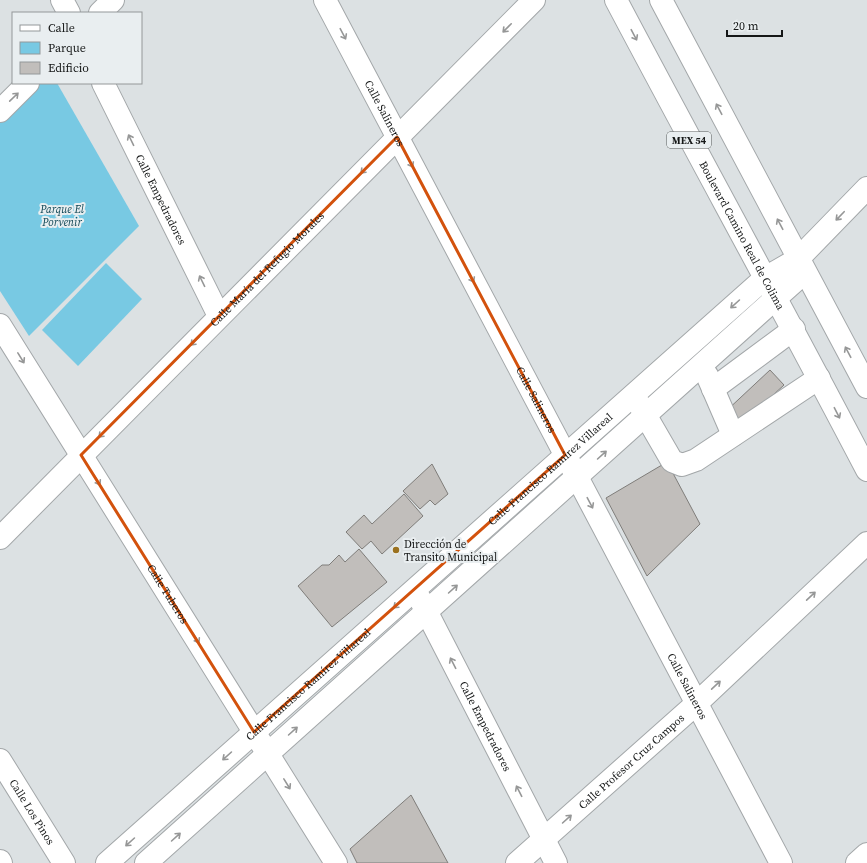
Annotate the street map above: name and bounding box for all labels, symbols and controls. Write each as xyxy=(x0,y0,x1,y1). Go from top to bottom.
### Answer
legend xyxy=(12,12,142,84)
scale bar xyxy=(727,12,782,38)
text: 20 m xyxy=(733,18,759,34)
text: Calle xyxy=(48,20,75,36)
one-way arrow xyxy=(502,23,511,33)
one-way arrow xyxy=(340,28,347,40)
one-way arrow xyxy=(631,28,639,40)
text: Parque xyxy=(48,40,86,56)
text: Edificio xyxy=(48,60,89,76)
street label: Calle Salineros xyxy=(361,77,409,149)
one-way arrow xyxy=(9,92,19,102)
one-way arrow xyxy=(715,103,723,115)
road number: MEX 54 xyxy=(667,132,711,148)
one-way arrow xyxy=(127,134,135,146)
street label: Calle Empedradores xyxy=(132,152,190,247)
one-way arrow xyxy=(407,156,414,168)
street label: Boulevard Camino Real de Colima xyxy=(696,158,788,313)
one-way arrow xyxy=(360,164,370,174)
park label: Parque El Porvenir xyxy=(39,202,85,230)
street label: Calle María del Refugio Morales xyxy=(207,208,327,330)
one-way arrow xyxy=(835,211,845,221)
one-way arrow xyxy=(775,219,783,231)
one-way arrow xyxy=(468,271,475,283)
one-way arrow xyxy=(198,276,205,288)
one-way arrow xyxy=(731,299,741,308)
one-way arrow xyxy=(190,336,200,346)
one-way arrow xyxy=(844,346,852,358)
one-way arrow xyxy=(17,352,25,364)
street label: Calle Salineros xyxy=(513,364,560,436)
one-way arrow xyxy=(834,406,841,418)
street label: Calle Francisco Ramírez Villareal xyxy=(485,409,616,529)
one-way arrow xyxy=(98,428,108,438)
one-way arrow xyxy=(596,451,607,460)
one-way arrow xyxy=(93,474,101,485)
one-way arrow xyxy=(587,497,595,509)
place label: Dirección de Transito Municipal xyxy=(404,537,497,565)
marker: Dirección de Transito Municipal xyxy=(391,545,401,555)
street label: Calle Tuberos xyxy=(144,561,192,627)
one-way arrow xyxy=(447,584,458,593)
one-way arrow xyxy=(806,591,816,601)
one-way arrow xyxy=(393,600,403,609)
street label: Calle Francisco Ramírez Villareal xyxy=(242,625,374,744)
one-way arrow xyxy=(192,632,200,644)
street label: Calle Salineros xyxy=(664,650,711,722)
one-way arrow xyxy=(449,657,457,669)
street label: Calle Empedradores xyxy=(456,678,515,774)
one-way arrow xyxy=(711,680,721,690)
street label: Calle Profesor Cruz Campos xyxy=(575,710,688,812)
one-way arrow xyxy=(288,727,298,736)
one-way arrow xyxy=(223,751,233,760)
street label: Calle Los Pinos xyxy=(6,776,58,848)
one-way arrow xyxy=(282,778,291,789)
one-way arrow xyxy=(515,785,522,797)
one-way arrow xyxy=(562,814,572,823)
one-way arrow xyxy=(170,833,180,842)
one-way arrow xyxy=(125,838,135,847)

